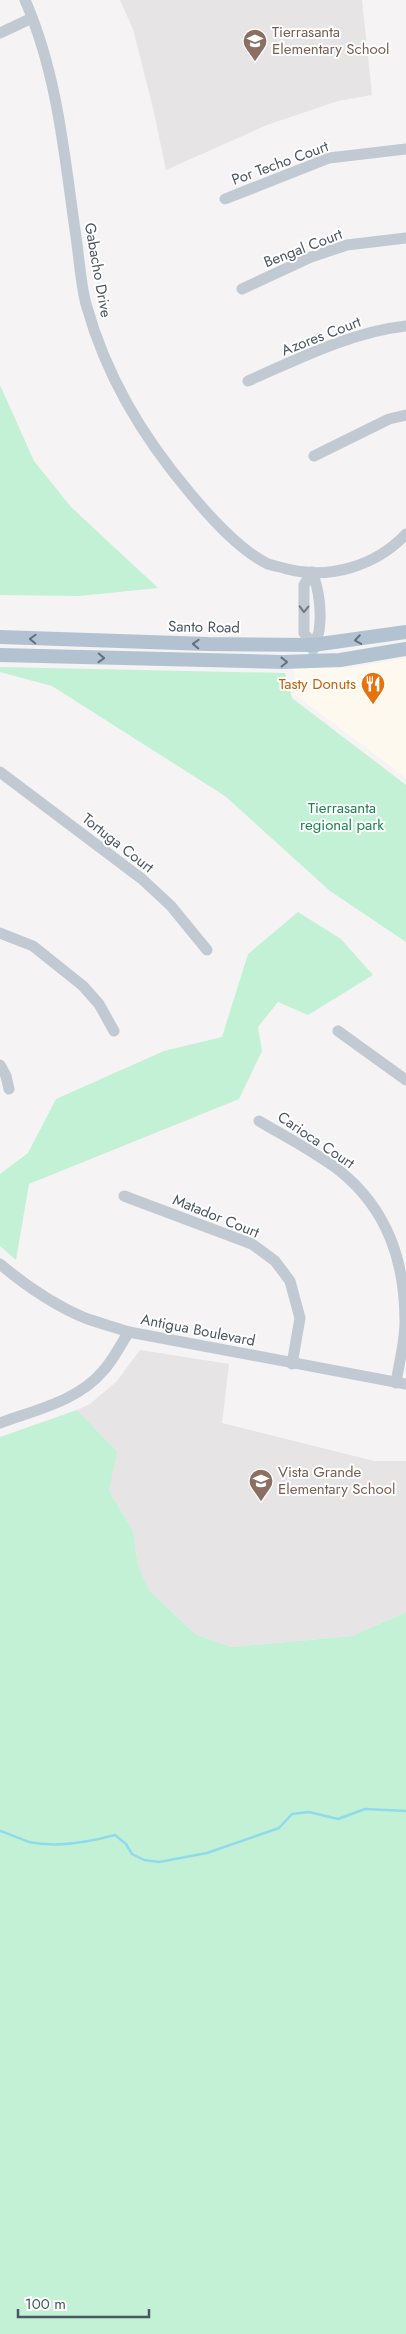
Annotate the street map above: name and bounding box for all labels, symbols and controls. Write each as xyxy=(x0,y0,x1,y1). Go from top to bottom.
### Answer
place label: Tierrasanta Elementary School xyxy=(272,21,389,60)
school or university icon: Tierrasanta Elementary School xyxy=(242,28,268,62)
street label: Por Techo Court xyxy=(228,135,332,191)
street label: Gabacho Drive xyxy=(79,221,117,319)
street label: Bengal Court xyxy=(260,223,346,273)
street label: Azores Court xyxy=(278,311,364,361)
one-way arrow xyxy=(299,606,309,613)
street label: Santo Road xyxy=(168,615,240,639)
one-way arrow xyxy=(29,633,37,644)
one-way arrow xyxy=(354,634,362,645)
one-way arrow xyxy=(192,639,200,649)
one-way arrow xyxy=(98,653,105,663)
one-way arrow xyxy=(280,657,288,667)
restaurant icon: Tasty Donuts xyxy=(360,671,386,705)
place label: Tasty Donuts xyxy=(279,673,356,695)
park label: Tierrasanta regional park xyxy=(300,797,384,836)
street label: Tortuga Court xyxy=(77,808,159,878)
street label: Carioca Court xyxy=(273,1106,359,1174)
street label: Matador Court xyxy=(169,1189,263,1244)
street label: Antigua Boulevard xyxy=(139,1308,257,1352)
place label: Vista Grande Elementary School xyxy=(278,1461,395,1500)
school or university icon: Vista Grande Elementary School xyxy=(248,1468,274,1502)
scale bar xyxy=(18,2286,149,2318)
text: 100 m xyxy=(25,2293,66,2315)

